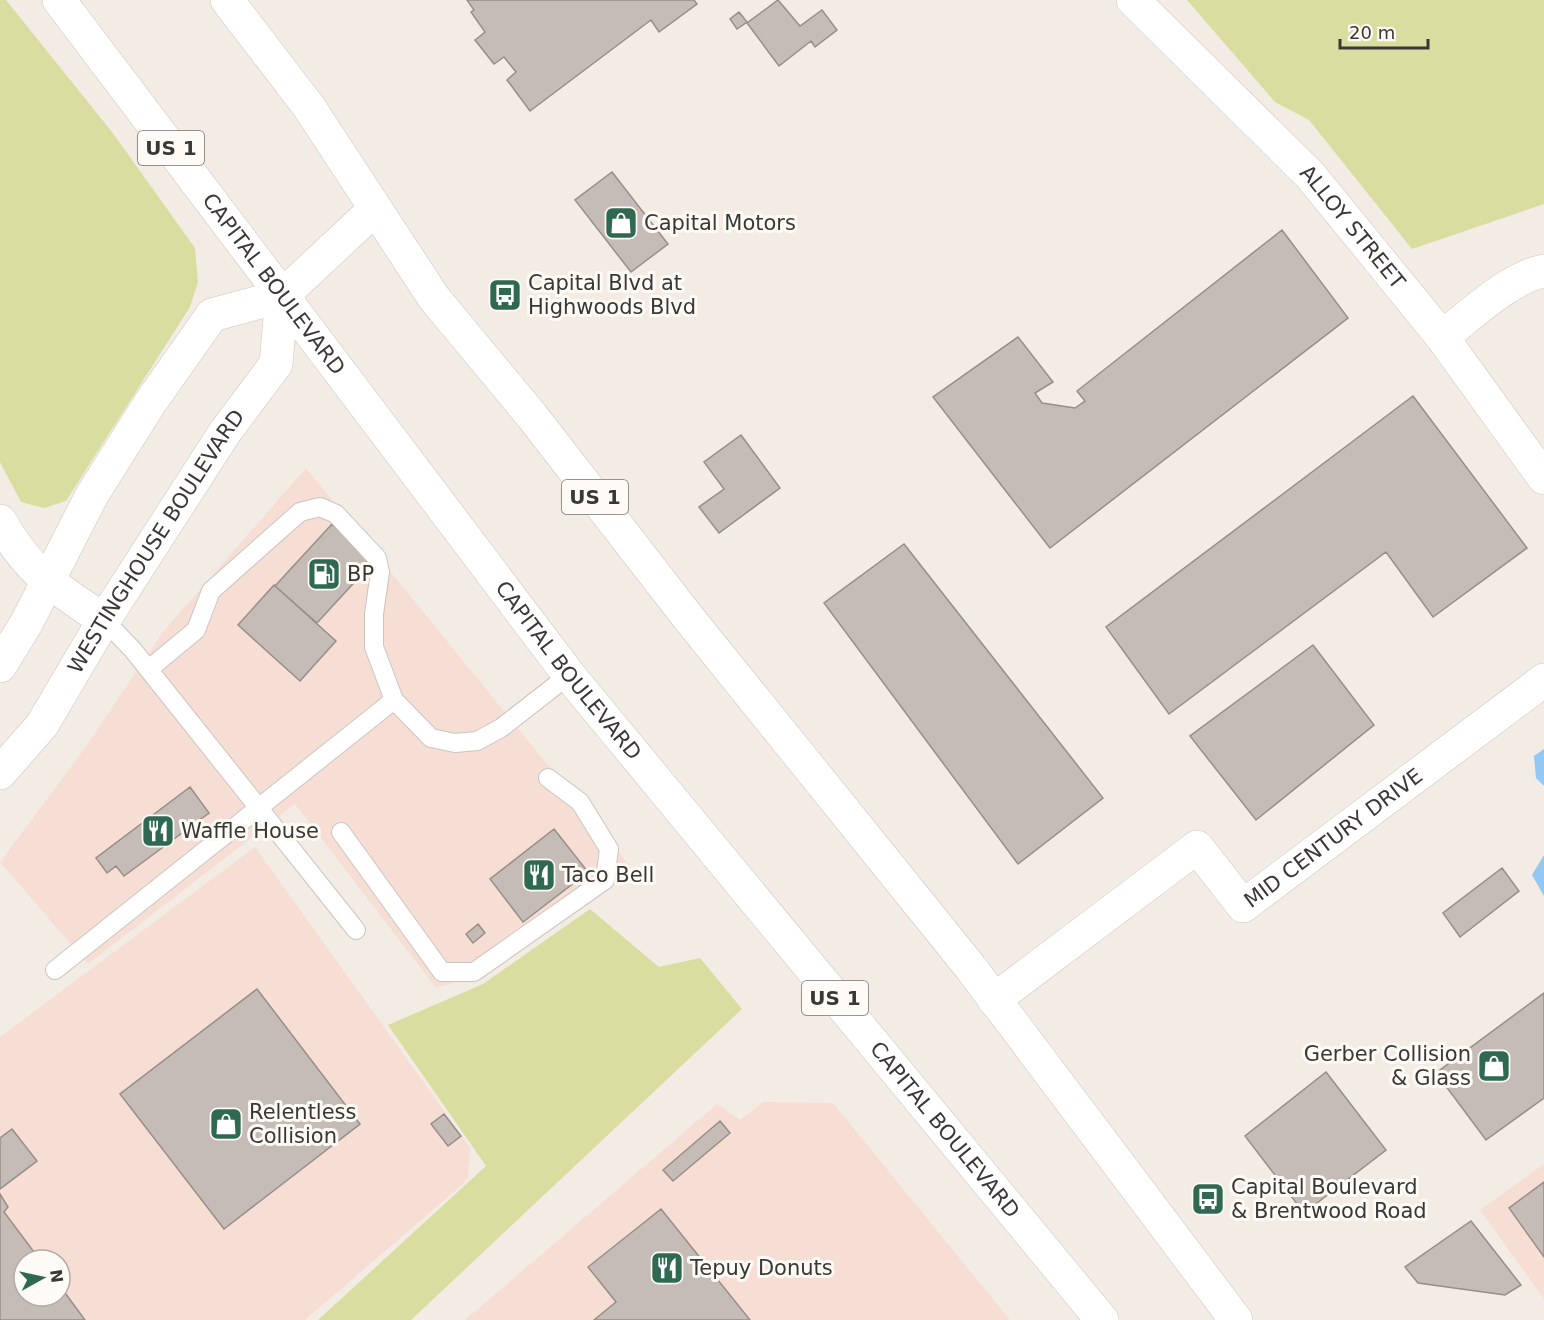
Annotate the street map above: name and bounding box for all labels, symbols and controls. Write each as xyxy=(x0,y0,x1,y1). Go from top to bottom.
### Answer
scale bar xyxy=(1340,12,1428,50)
text: 20 m xyxy=(1349,22,1395,43)
road number: US 1 xyxy=(138,131,204,165)
street label: ALLOY STREET xyxy=(1295,160,1410,294)
street label: CAPITAL BOULEVARD xyxy=(197,189,350,379)
shop icon: Capital Motors xyxy=(603,205,639,241)
place label: Capital Motors xyxy=(644,211,796,235)
place label: Capital Blvd at Highwoods Blvd xyxy=(528,271,696,319)
bus stop icon: Capital Blvd at Highwoods Blvd xyxy=(487,277,523,313)
street label: WESTINGHOUSE BOULEVARD xyxy=(63,405,250,678)
road number: US 1 xyxy=(562,480,628,514)
fuel station icon: BP xyxy=(306,556,342,592)
place label: BP xyxy=(347,562,374,586)
street label: CAPITAL BOULEVARD xyxy=(490,576,646,765)
street label: MID CENTURY DRIVE xyxy=(1240,764,1427,913)
restaurant icon: Waffle House xyxy=(140,813,176,849)
place label: Waffle House xyxy=(181,819,319,843)
restaurant icon: Taco Bell xyxy=(521,857,557,893)
place label: Taco Bell xyxy=(561,863,654,887)
road number: US 1 xyxy=(802,981,868,1015)
street label: CAPITAL BOULEVARD xyxy=(865,1037,1024,1223)
place label: Gerber Collision & Glass xyxy=(1304,1042,1471,1090)
shop icon: Gerber Collision & Glass xyxy=(1476,1048,1512,1084)
place label: Relentless Collision xyxy=(249,1100,357,1148)
shop icon: Relentless Collision xyxy=(208,1106,244,1142)
place label: Capital Boulevard & Brentwood Road xyxy=(1231,1175,1427,1223)
bus stop icon: Capital Boulevard & Brentwood Road xyxy=(1190,1181,1226,1217)
north arrow xyxy=(12,1248,72,1308)
restaurant icon: Tepuy Donuts xyxy=(649,1250,685,1286)
place label: Tepuy Donuts xyxy=(689,1256,833,1280)
text: N xyxy=(46,1268,67,1284)

